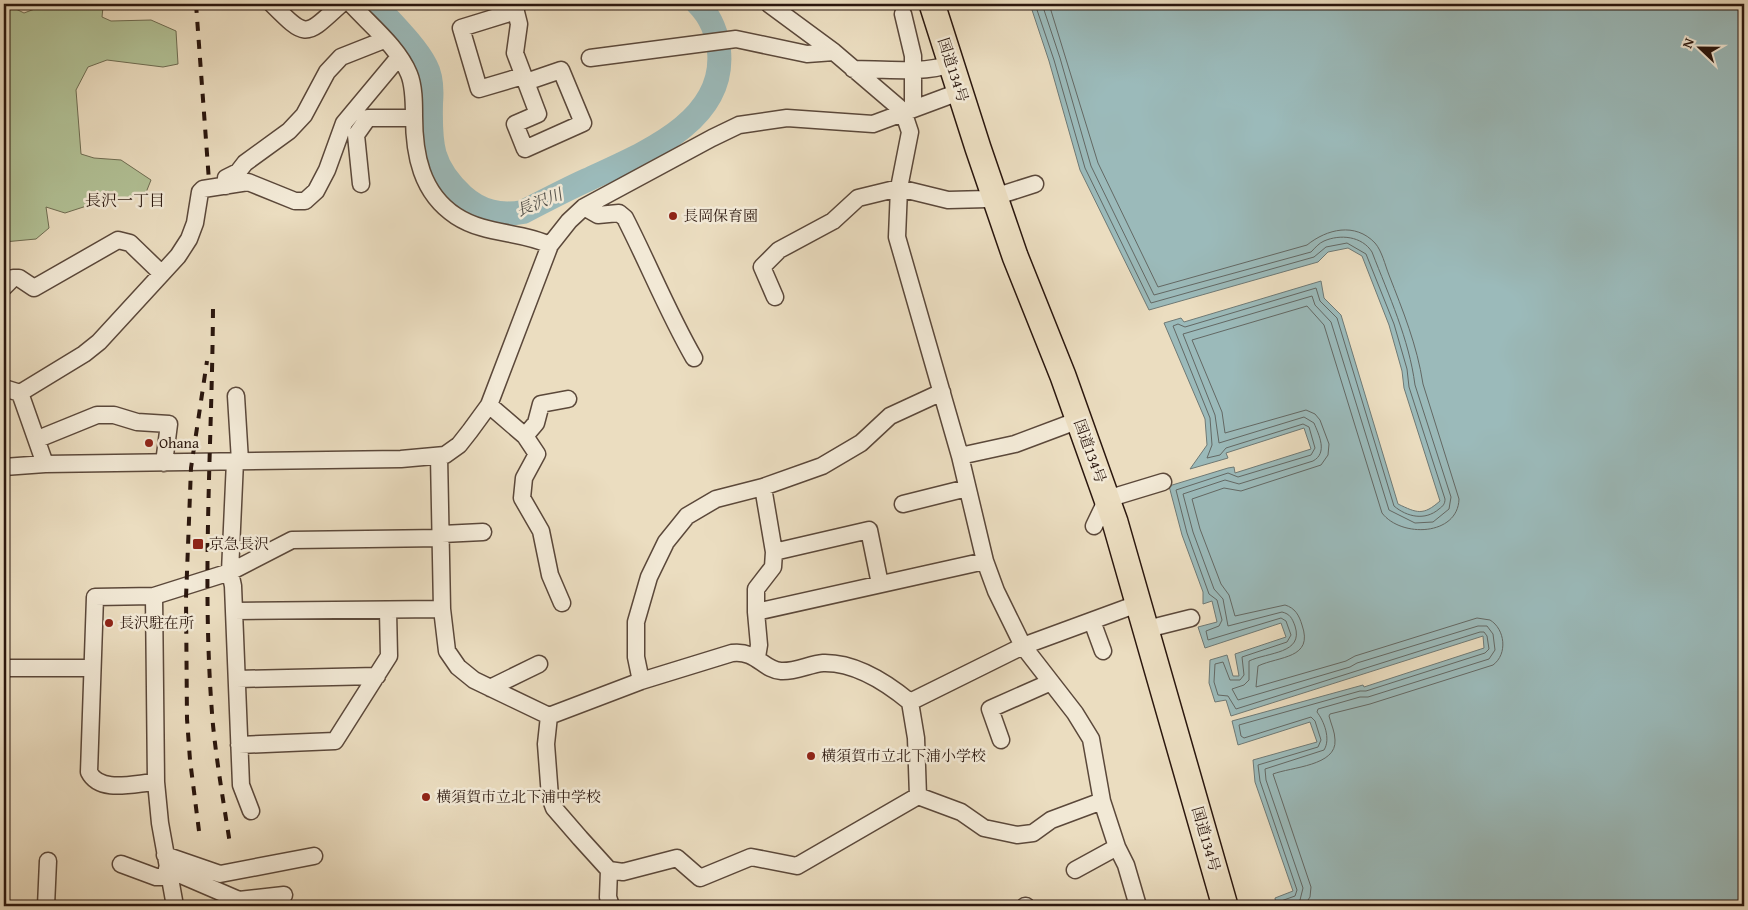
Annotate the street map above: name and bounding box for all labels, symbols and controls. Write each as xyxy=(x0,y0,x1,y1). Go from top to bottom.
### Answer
north arrow xyxy=(1676,22,1726,72)
text: N xyxy=(1677,34,1699,51)
street label: 国道134号 xyxy=(933,35,974,105)
water label: 長沢川 xyxy=(512,181,568,222)
district label: 長沢一丁目 xyxy=(85,188,165,212)
place label: 長岡保育園 xyxy=(683,205,758,226)
marker: 長岡保育園 xyxy=(667,210,679,222)
street label: 国道134号 xyxy=(1069,416,1112,486)
place label: Ohana xyxy=(159,432,199,453)
marker: Ohana xyxy=(143,437,155,449)
place label: 京急長沢 xyxy=(209,533,269,554)
marker: 京急長沢 xyxy=(191,537,205,551)
place label: 長沢駐在所 xyxy=(119,612,194,633)
marker: 長沢駐在所 xyxy=(103,617,115,629)
place label: 横須賀市立北下浦小学校 xyxy=(821,745,986,766)
marker: 横須賀市立北下浦小学校 xyxy=(805,750,817,762)
place label: 横須賀市立北下浦中学校 xyxy=(436,786,601,807)
marker: 横須賀市立北下浦中学校 xyxy=(420,791,432,803)
street label: 国道134号 xyxy=(1187,804,1226,874)

